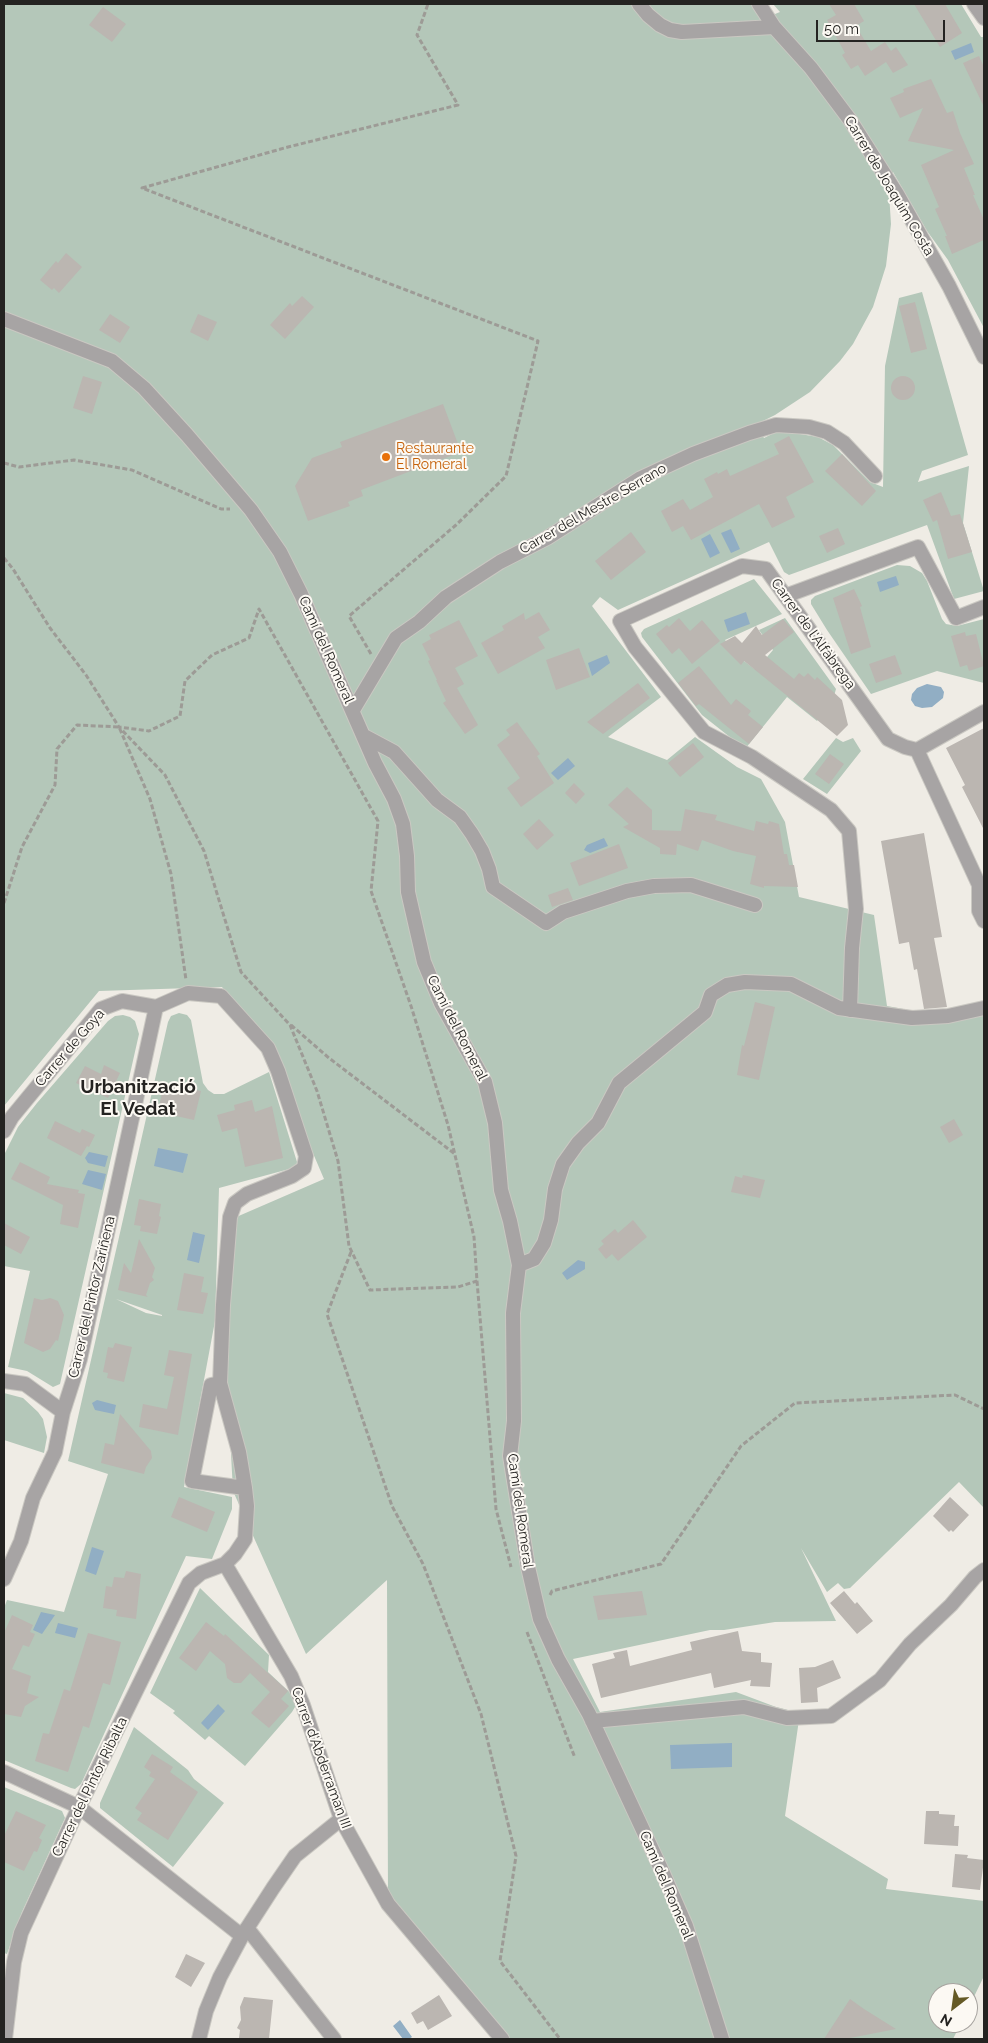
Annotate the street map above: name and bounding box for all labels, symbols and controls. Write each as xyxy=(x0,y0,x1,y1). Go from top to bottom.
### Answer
scale bar xyxy=(818,10,947,42)
text: 50 m xyxy=(824,20,859,38)
street label: Carrer de Joaquim Costa xyxy=(841,113,937,259)
place label: Restaurante El Romeral xyxy=(396,441,474,474)
marker: Restaurante El Romeral xyxy=(380,451,392,463)
street label: Carrer del Mestre Serrano xyxy=(517,460,669,558)
street label: Carrer de l'Alfàbrega xyxy=(767,575,859,693)
street label: Camí del Romeral xyxy=(295,594,357,706)
street label: Camí del Romeral xyxy=(423,973,491,1083)
street label: Carrer de Goya xyxy=(32,1006,108,1090)
district label: Urbanització El Vedat xyxy=(80,1076,196,1120)
street label: Carrer del Pintor Zariñena xyxy=(65,1214,119,1380)
street label: Camí del Romeral xyxy=(504,1453,536,1569)
street label: Carrer d'Abderraman III xyxy=(288,1685,354,1831)
street label: Carrer del Pintor Ribalta xyxy=(49,1714,131,1860)
street label: Camí del Romeral xyxy=(636,1828,696,1942)
north arrow xyxy=(928,1983,978,2033)
text: N xyxy=(937,2011,955,2030)

